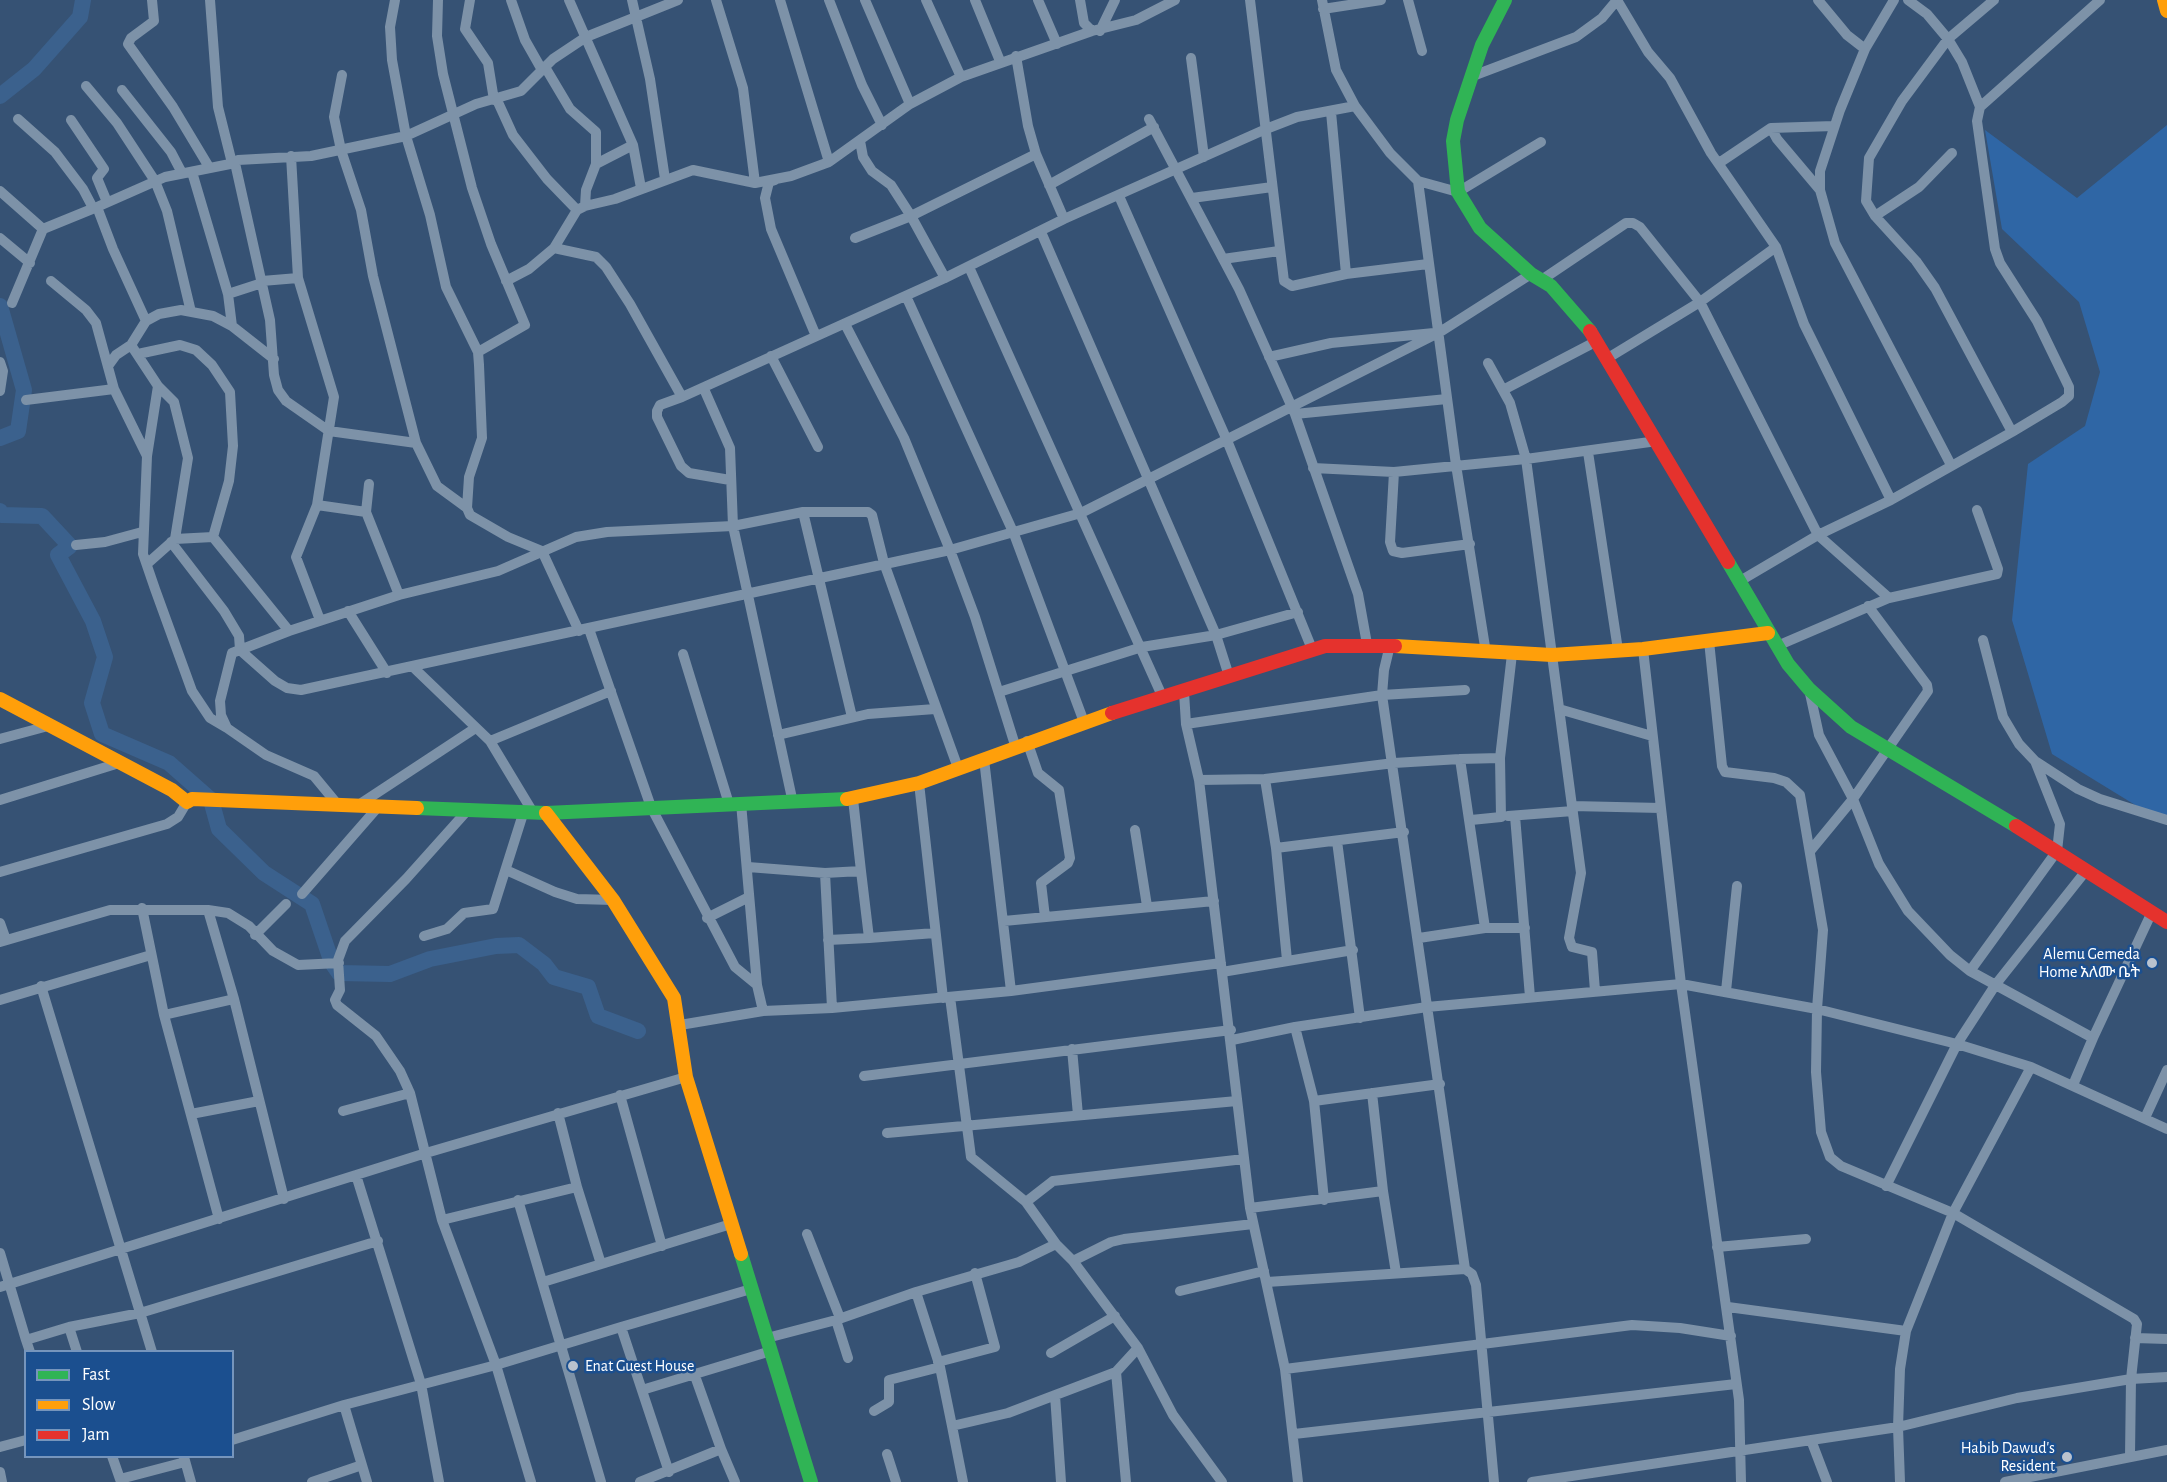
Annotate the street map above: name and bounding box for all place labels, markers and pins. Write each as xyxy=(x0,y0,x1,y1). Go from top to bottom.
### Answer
place label: Alemu Gemeda Home አለሙ ቤት xyxy=(2039,944,2140,982)
marker: Alemu Gemeda Home አለሙ ቤት xyxy=(2145,956,2159,970)
place label: Enat Guest House xyxy=(585,1356,694,1376)
marker: Enat Guest House xyxy=(566,1359,580,1373)
place label: Habib Dawud's Resident xyxy=(1961,1438,2055,1476)
marker: Habib Dawud's Resident xyxy=(2060,1450,2074,1464)

